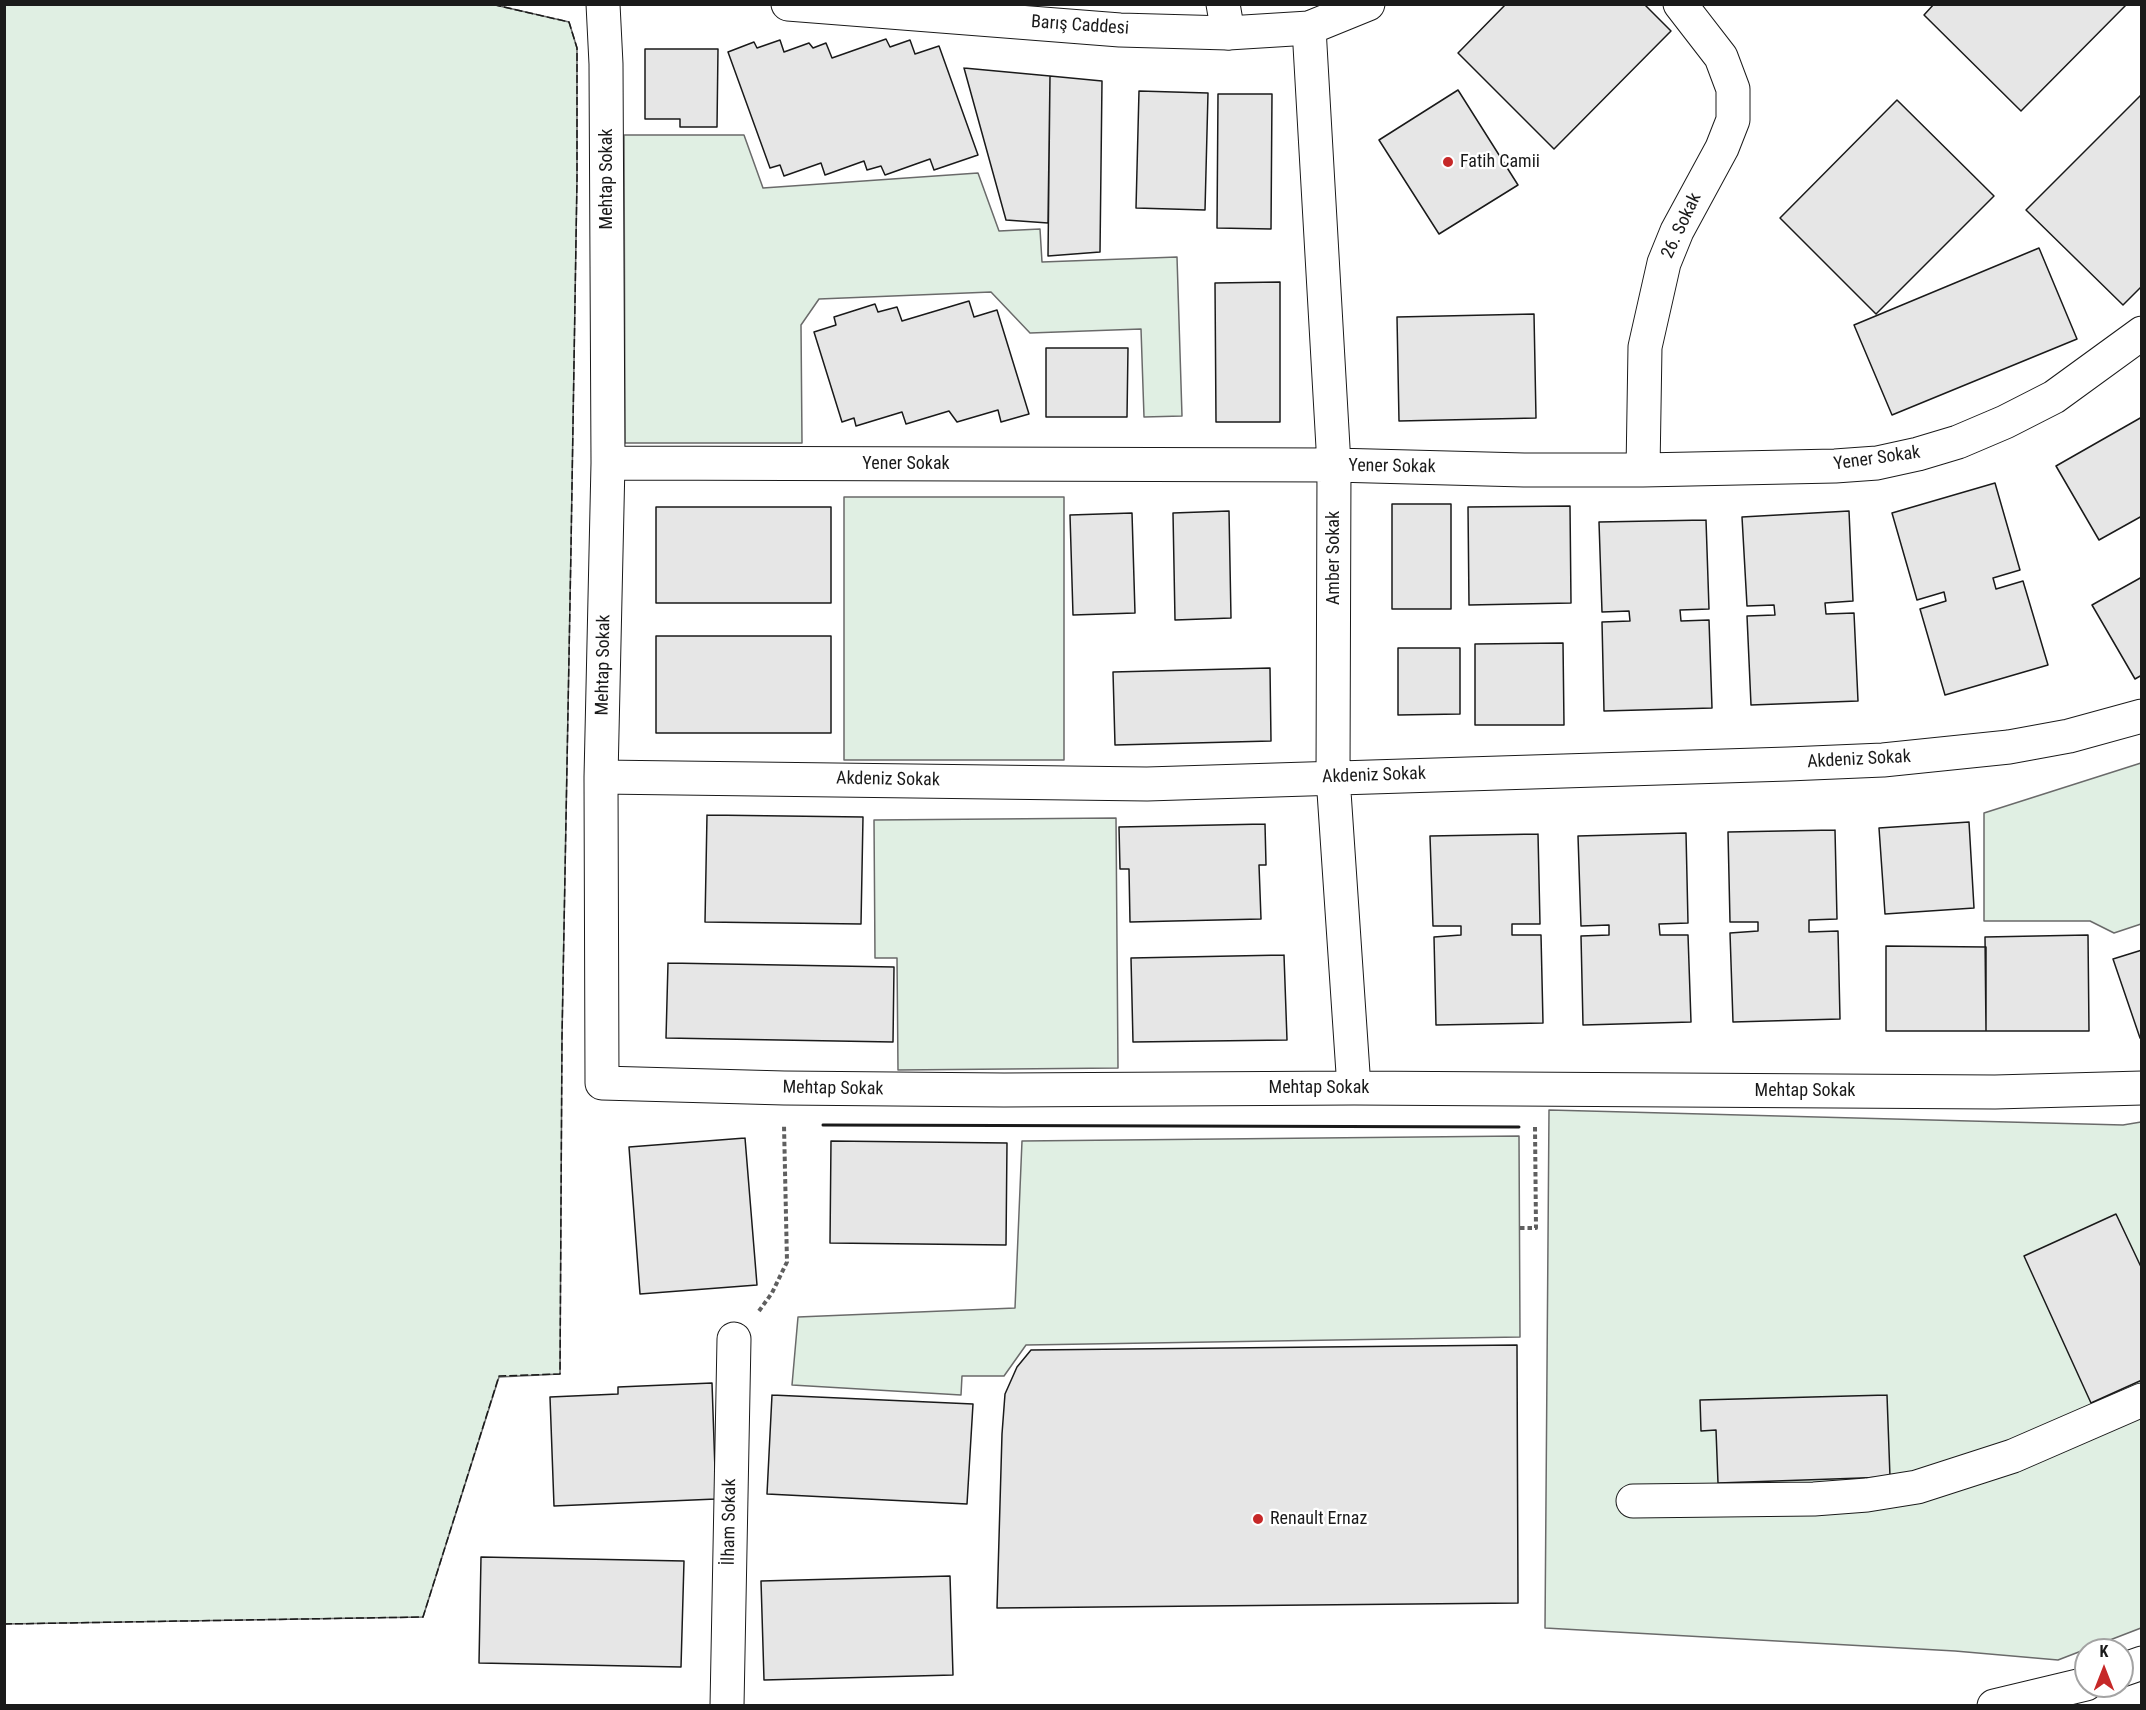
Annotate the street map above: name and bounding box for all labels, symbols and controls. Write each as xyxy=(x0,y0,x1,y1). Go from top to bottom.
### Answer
street label: Barış Caddesi xyxy=(1030,12,1130,40)
street label: Mehtap Sokak xyxy=(596,129,618,229)
place label: Fatih Camii xyxy=(1460,151,1540,173)
marker: Fatih Camii xyxy=(1441,155,1455,169)
street label: 26. Sokak xyxy=(1657,190,1707,262)
street label: Yener Sokak xyxy=(1832,442,1922,476)
street label: Yener Sokak xyxy=(862,453,950,475)
street label: Yener Sokak xyxy=(1348,455,1436,479)
street label: Amber Sokak xyxy=(1323,511,1345,605)
street label: Mehtap Sokak xyxy=(592,614,616,716)
street label: Akdeniz Sokak xyxy=(1807,746,1911,774)
street label: Akdeniz Sokak xyxy=(1322,763,1426,789)
street label: Akdeniz Sokak xyxy=(836,768,940,792)
street label: Mehtap Sokak xyxy=(782,1077,884,1101)
street label: Mehtap Sokak xyxy=(1269,1077,1369,1099)
street label: Mehtap Sokak xyxy=(1755,1080,1855,1102)
street label: İlham Sokak xyxy=(718,1478,742,1566)
place label: Renault Ernaz xyxy=(1270,1508,1367,1530)
marker: Renault Ernaz xyxy=(1251,1512,1265,1526)
north arrow xyxy=(2074,1638,2134,1698)
text: K xyxy=(2100,1642,2108,1661)

